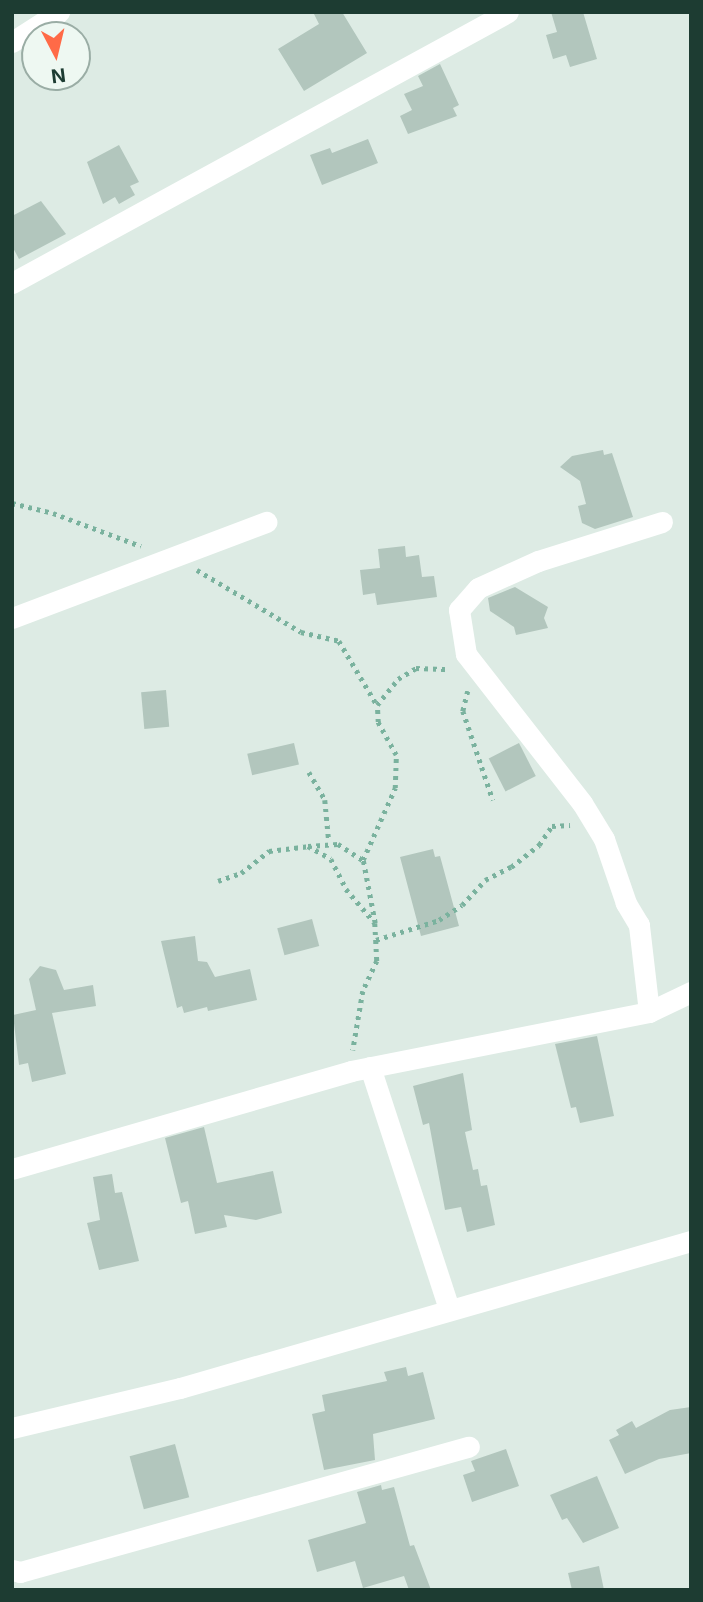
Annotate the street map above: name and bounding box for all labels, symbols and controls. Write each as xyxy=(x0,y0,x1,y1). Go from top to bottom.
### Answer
north arrow xyxy=(21,21,91,91)
text: N xyxy=(50,63,67,88)

